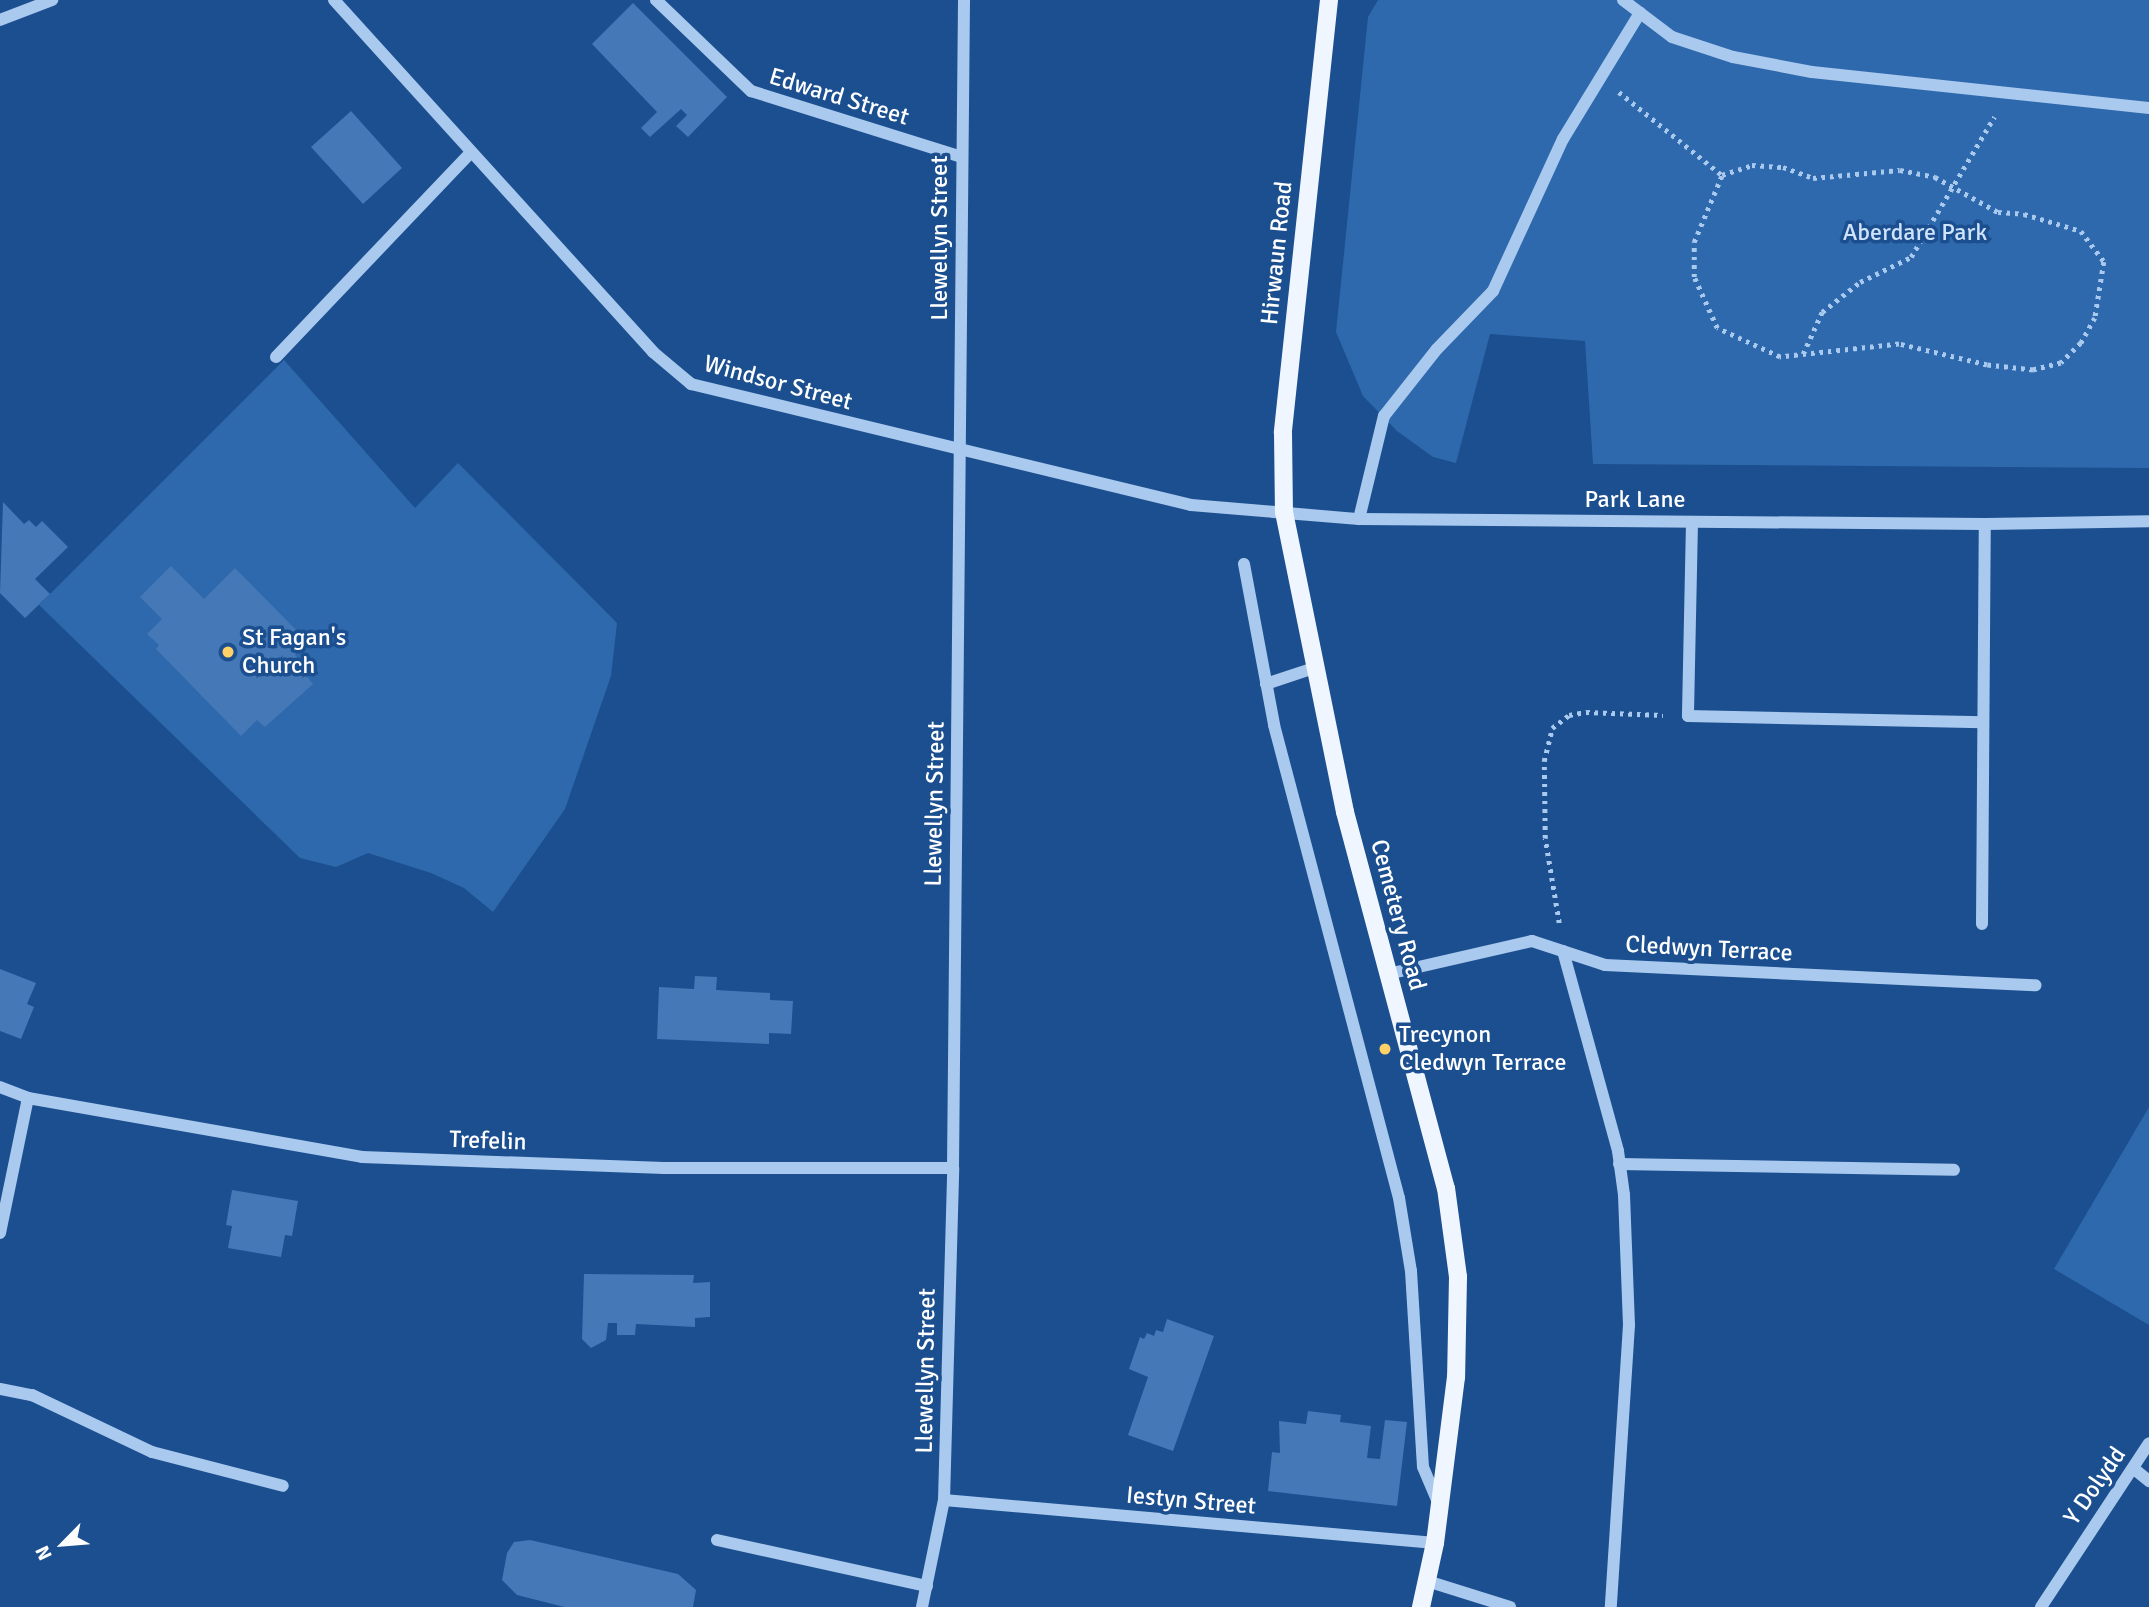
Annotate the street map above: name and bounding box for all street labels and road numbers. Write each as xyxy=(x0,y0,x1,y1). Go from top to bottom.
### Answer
street label: Edward Street xyxy=(766,62,912,132)
street label: Llewellyn Street xyxy=(926,155,954,321)
street label: Hirwaun Road xyxy=(1255,180,1299,326)
street label: Windsor Street xyxy=(701,349,855,417)
street label: Park Lane xyxy=(1585,486,1685,514)
street label: Llewellyn Street xyxy=(919,721,951,887)
street label: Cemetery Road xyxy=(1364,836,1432,994)
street label: Cledwyn Terrace xyxy=(1625,930,1793,968)
street label: Trefelin xyxy=(449,1125,527,1157)
street label: Llewellyn Street xyxy=(910,1288,942,1454)
street label: Y Dolydd xyxy=(2058,1441,2132,1531)
street label: Iestyn Street xyxy=(1125,1481,1257,1521)

